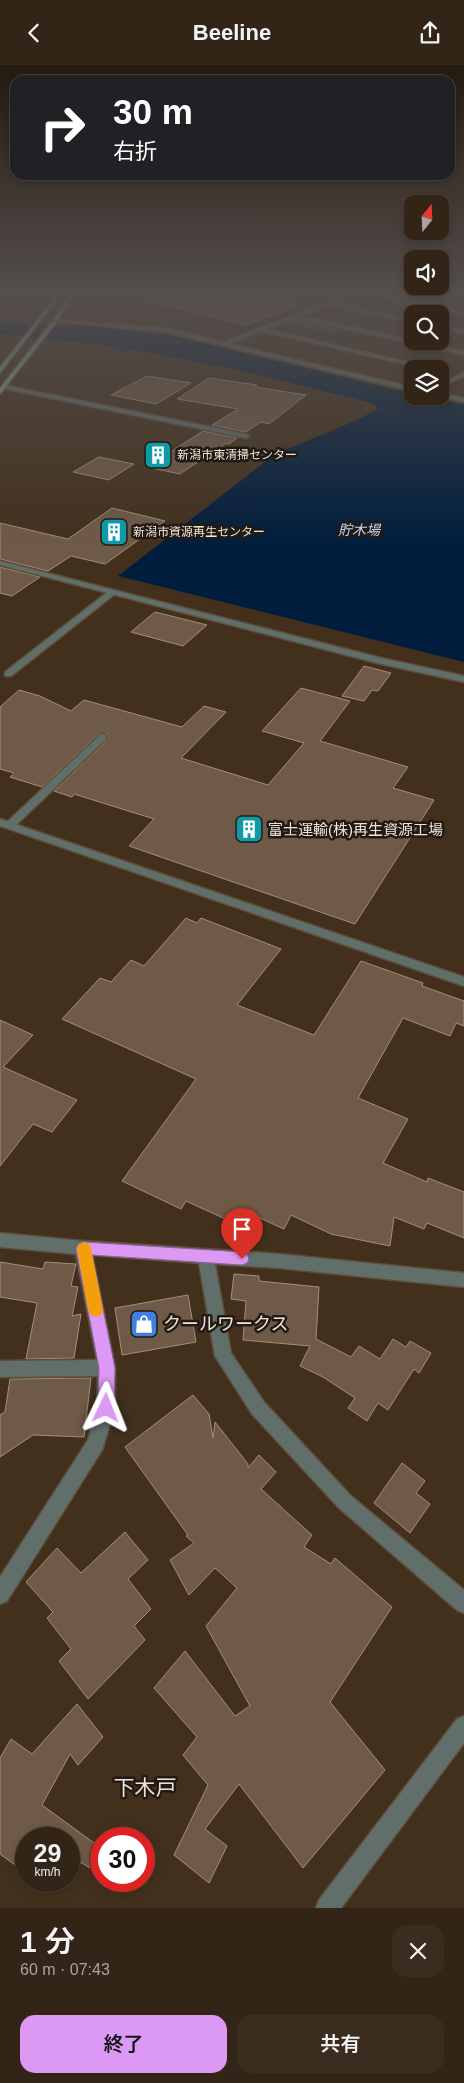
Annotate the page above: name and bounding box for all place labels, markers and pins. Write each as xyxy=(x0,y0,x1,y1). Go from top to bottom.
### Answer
building icon: 新潟市東清掃センター xyxy=(143,440,173,470)
place label: 新潟市東清掃センター xyxy=(177,448,297,462)
building icon: 新潟市資源再生センター xyxy=(99,517,129,547)
place label: 新潟市資源再生センター xyxy=(133,525,265,539)
building icon: 富士運輸(株)再生資源工場 xyxy=(234,814,264,844)
place label: 富士運輸(株)再生資源工場 xyxy=(268,821,443,838)
pin xyxy=(221,1208,263,1259)
shop icon: クールワークス xyxy=(129,1309,159,1339)
place label: クールワークス xyxy=(163,1314,288,1334)

